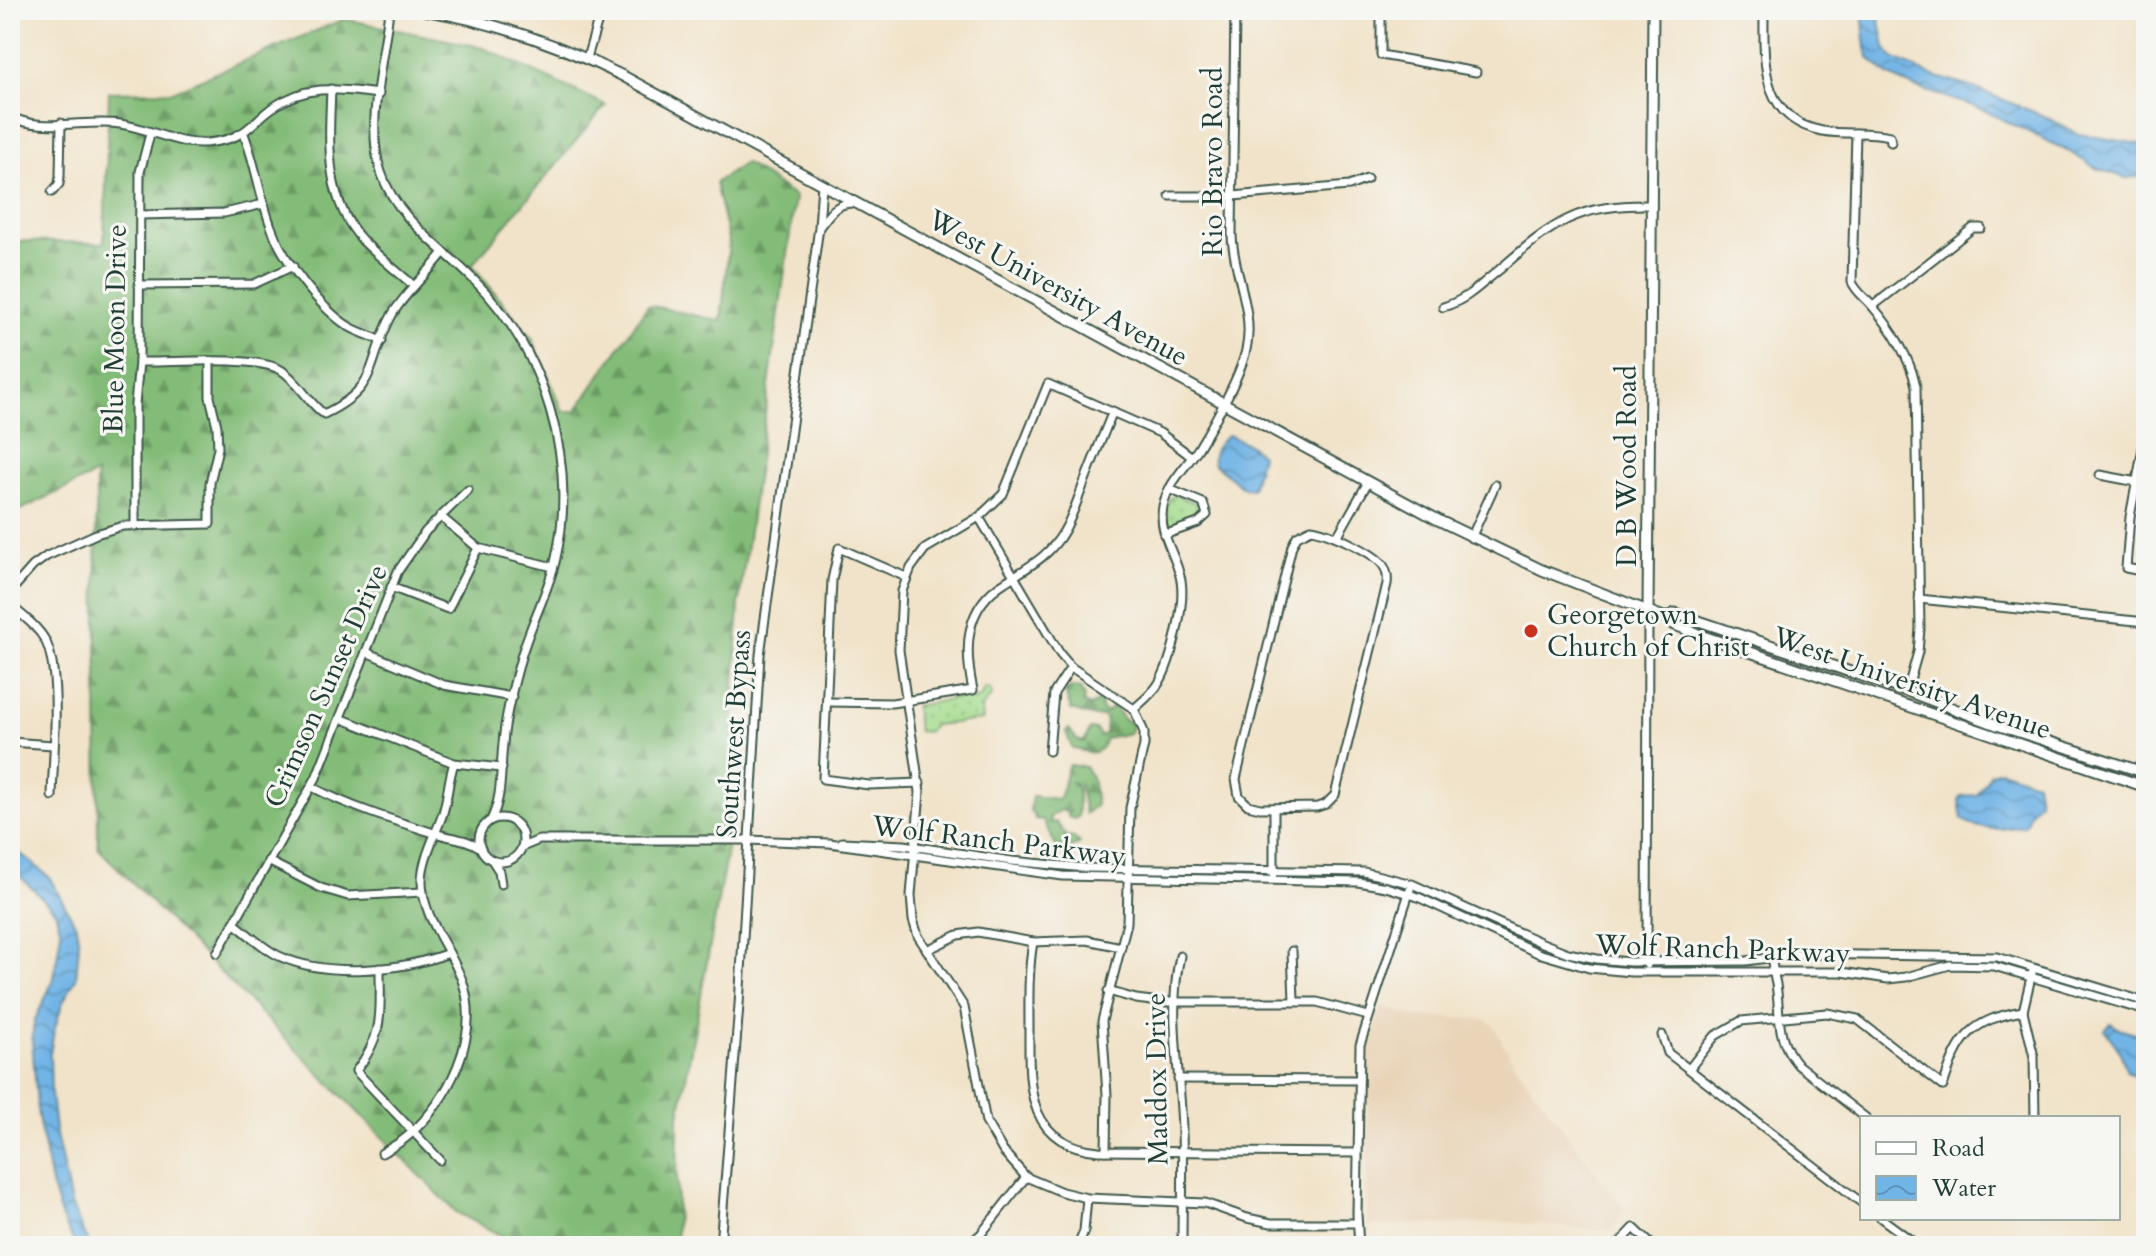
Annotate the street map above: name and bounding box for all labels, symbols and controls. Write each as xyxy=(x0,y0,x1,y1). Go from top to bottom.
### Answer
street label: Rio Bravo Road xyxy=(1194,67,1232,257)
street label: West University Avenue xyxy=(920,200,1195,375)
street label: Blue Moon Drive xyxy=(94,224,136,434)
street label: D B Wood Road xyxy=(1608,365,1646,567)
street label: Crimson Sunset Drive xyxy=(255,558,397,814)
place label: Georgetown Church of Christ xyxy=(1547,596,1749,666)
street label: West University Avenue xyxy=(1767,617,2056,749)
marker: Georgetown Church of Christ xyxy=(1522,622,1540,640)
street label: Southwest Bypass xyxy=(708,628,760,840)
street label: Wolf Ranch Parkway xyxy=(869,806,1128,875)
street label: Wolf Ranch Parkway xyxy=(1594,926,1852,972)
street label: Maddox Drive xyxy=(1136,992,1178,1166)
legend xyxy=(1860,1116,2120,1220)
text: Road xyxy=(1932,1132,1985,1165)
text: Water xyxy=(1931,1172,1996,1205)

